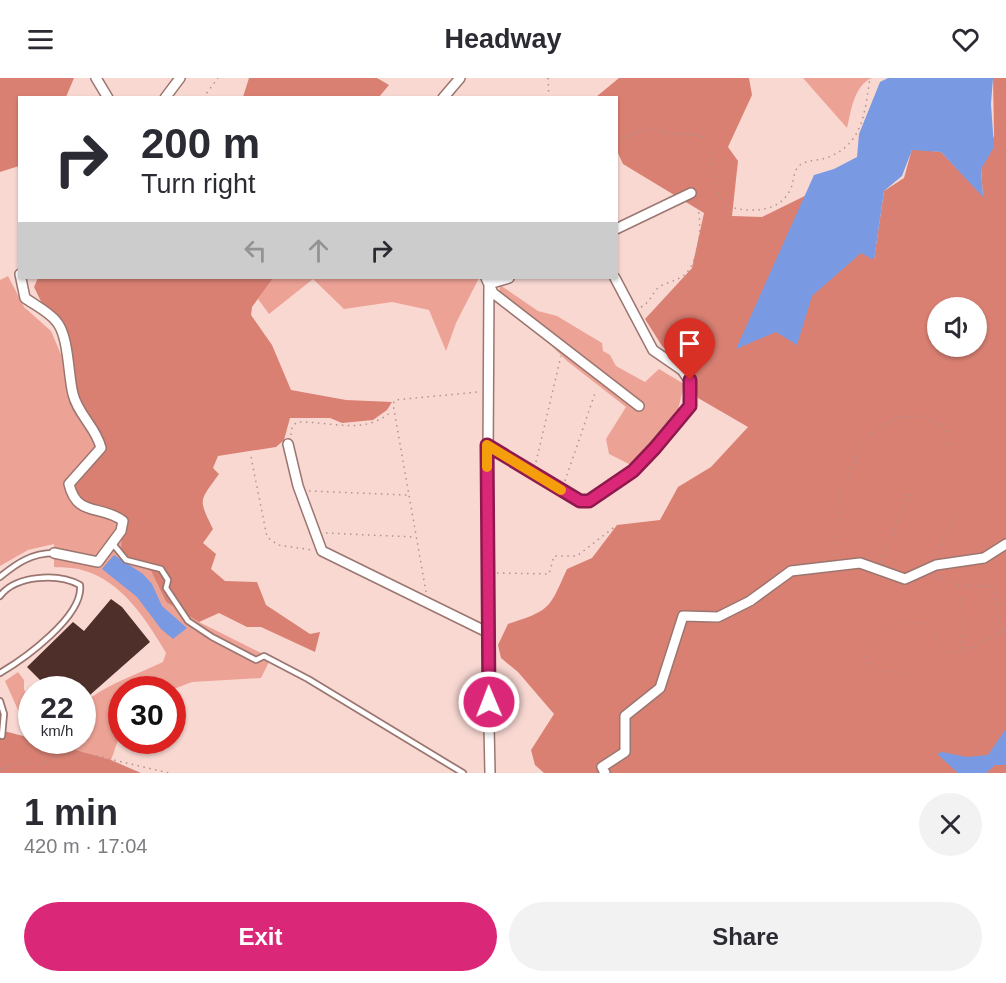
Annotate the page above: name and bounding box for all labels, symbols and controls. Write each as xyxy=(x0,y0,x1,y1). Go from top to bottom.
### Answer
icon: menu xyxy=(24,23,57,56)
icon: heart xyxy=(949,23,982,56)
text: Headway xyxy=(444,24,562,54)
icon: right xyxy=(42,120,120,198)
text: 200 m xyxy=(141,120,260,167)
text: Turn right xyxy=(141,169,256,199)
icon: left xyxy=(239,234,272,267)
icon: ahead xyxy=(302,234,335,267)
icon: right xyxy=(365,234,398,267)
map controls xyxy=(927,297,987,357)
button: sound xyxy=(927,297,987,357)
pin xyxy=(664,318,715,380)
icon: arrive xyxy=(673,327,706,360)
position arrow xyxy=(457,670,521,734)
speed limit sign: 30 xyxy=(108,676,186,754)
text: 22 xyxy=(40,691,74,724)
text: km/h xyxy=(41,722,73,739)
text: 1 min xyxy=(24,792,118,833)
button: close xyxy=(919,793,982,856)
text: 420 m · 17:04 xyxy=(24,835,147,857)
button: Exit xyxy=(24,902,497,971)
button: Share xyxy=(509,902,982,971)

